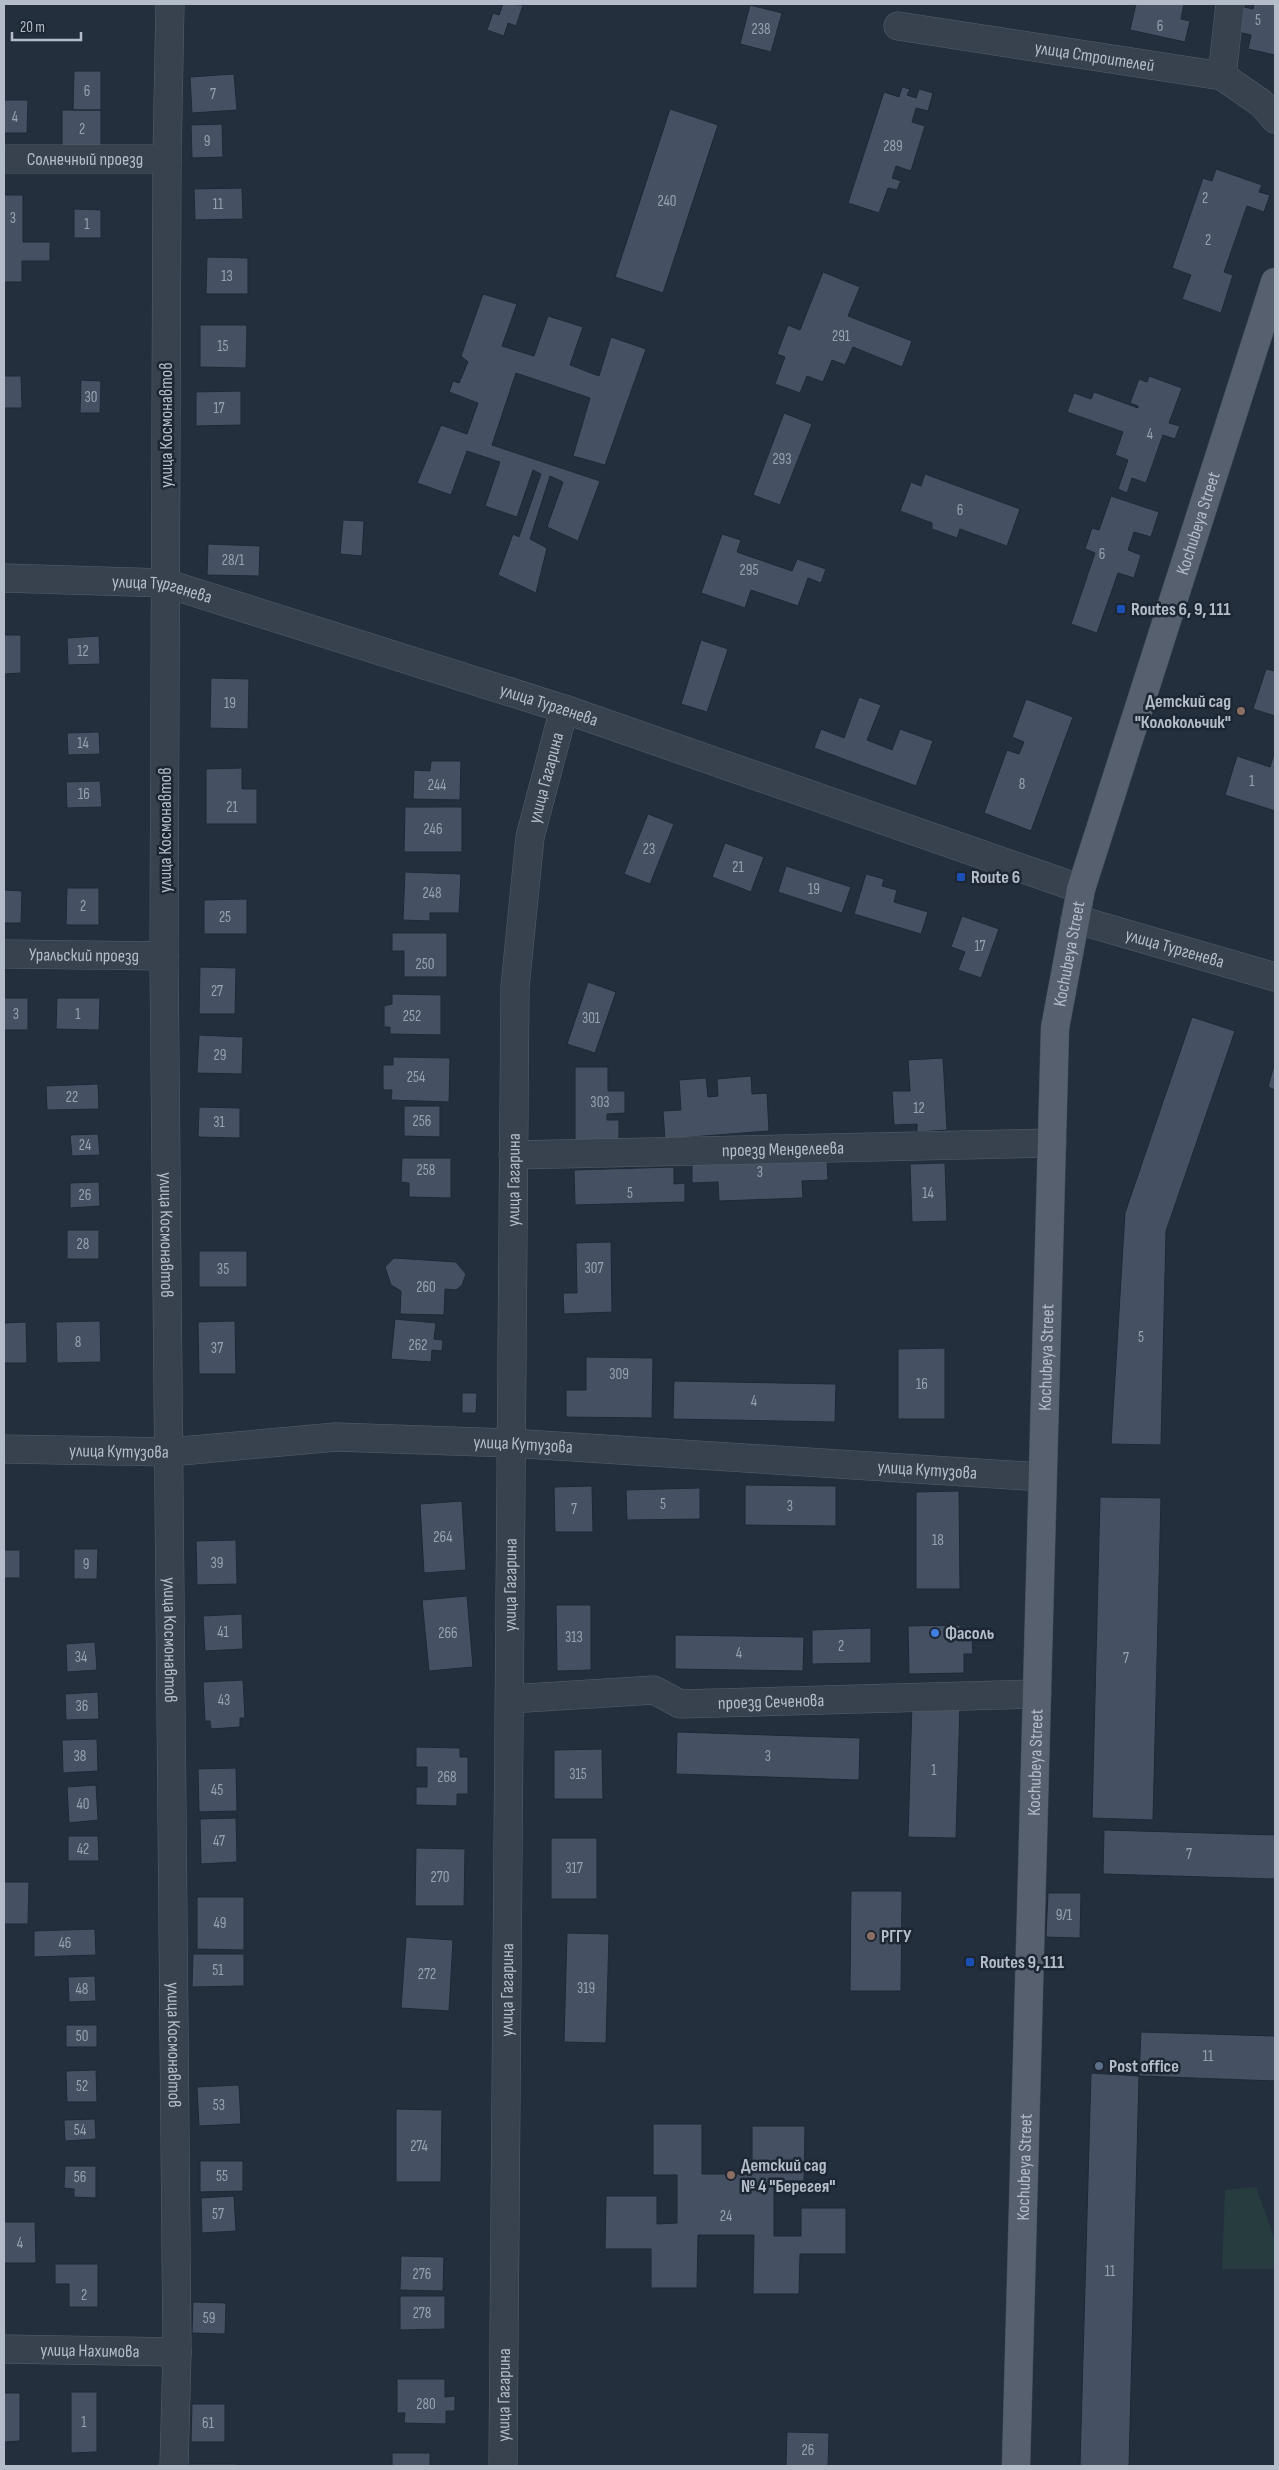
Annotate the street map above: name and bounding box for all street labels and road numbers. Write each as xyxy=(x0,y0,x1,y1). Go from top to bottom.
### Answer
street label: улица Строителей xyxy=(1033,37,1156,76)
street label: Солнечный проезд xyxy=(27,149,143,170)
street label: улица Космонавтов xyxy=(156,362,177,488)
street label: Kochubeya Street xyxy=(1172,469,1225,577)
street label: улица Тургенева xyxy=(112,571,215,608)
street label: улица Тургенева xyxy=(497,679,601,731)
street label: улица Гагарина xyxy=(524,730,568,826)
street label: улица Космонавтов xyxy=(155,767,176,893)
street label: Kochubeya Street xyxy=(1049,899,1090,1008)
street label: улица Тургенева xyxy=(1123,924,1227,973)
street label: Уральский проезд xyxy=(29,944,139,967)
street label: улица Гагарина xyxy=(503,1133,525,1227)
street label: проезд Менделеева xyxy=(722,1138,844,1161)
street label: улица Космонавтов xyxy=(155,1172,177,1298)
street label: Kochubeya Street xyxy=(1035,1303,1059,1411)
street label: улица Кутузова xyxy=(473,1432,574,1458)
street label: улица Кутузова xyxy=(69,1440,169,1463)
street label: улица Кутузова xyxy=(877,1457,978,1484)
street label: улица Гагарина xyxy=(500,1538,522,1632)
street label: улица Космонавтов xyxy=(159,1577,181,1703)
street label: проезд Сеченова xyxy=(718,1690,825,1714)
street label: Kochubeya Street xyxy=(1024,1708,1048,1816)
street label: улица Гагарина xyxy=(496,1943,518,2037)
street label: улица Космонавтов xyxy=(163,1982,185,2108)
street label: Kochubeya Street xyxy=(1013,2113,1037,2221)
street label: улица Нахимова xyxy=(40,2340,140,2362)
street label: улица Гагарина xyxy=(493,2348,515,2442)

